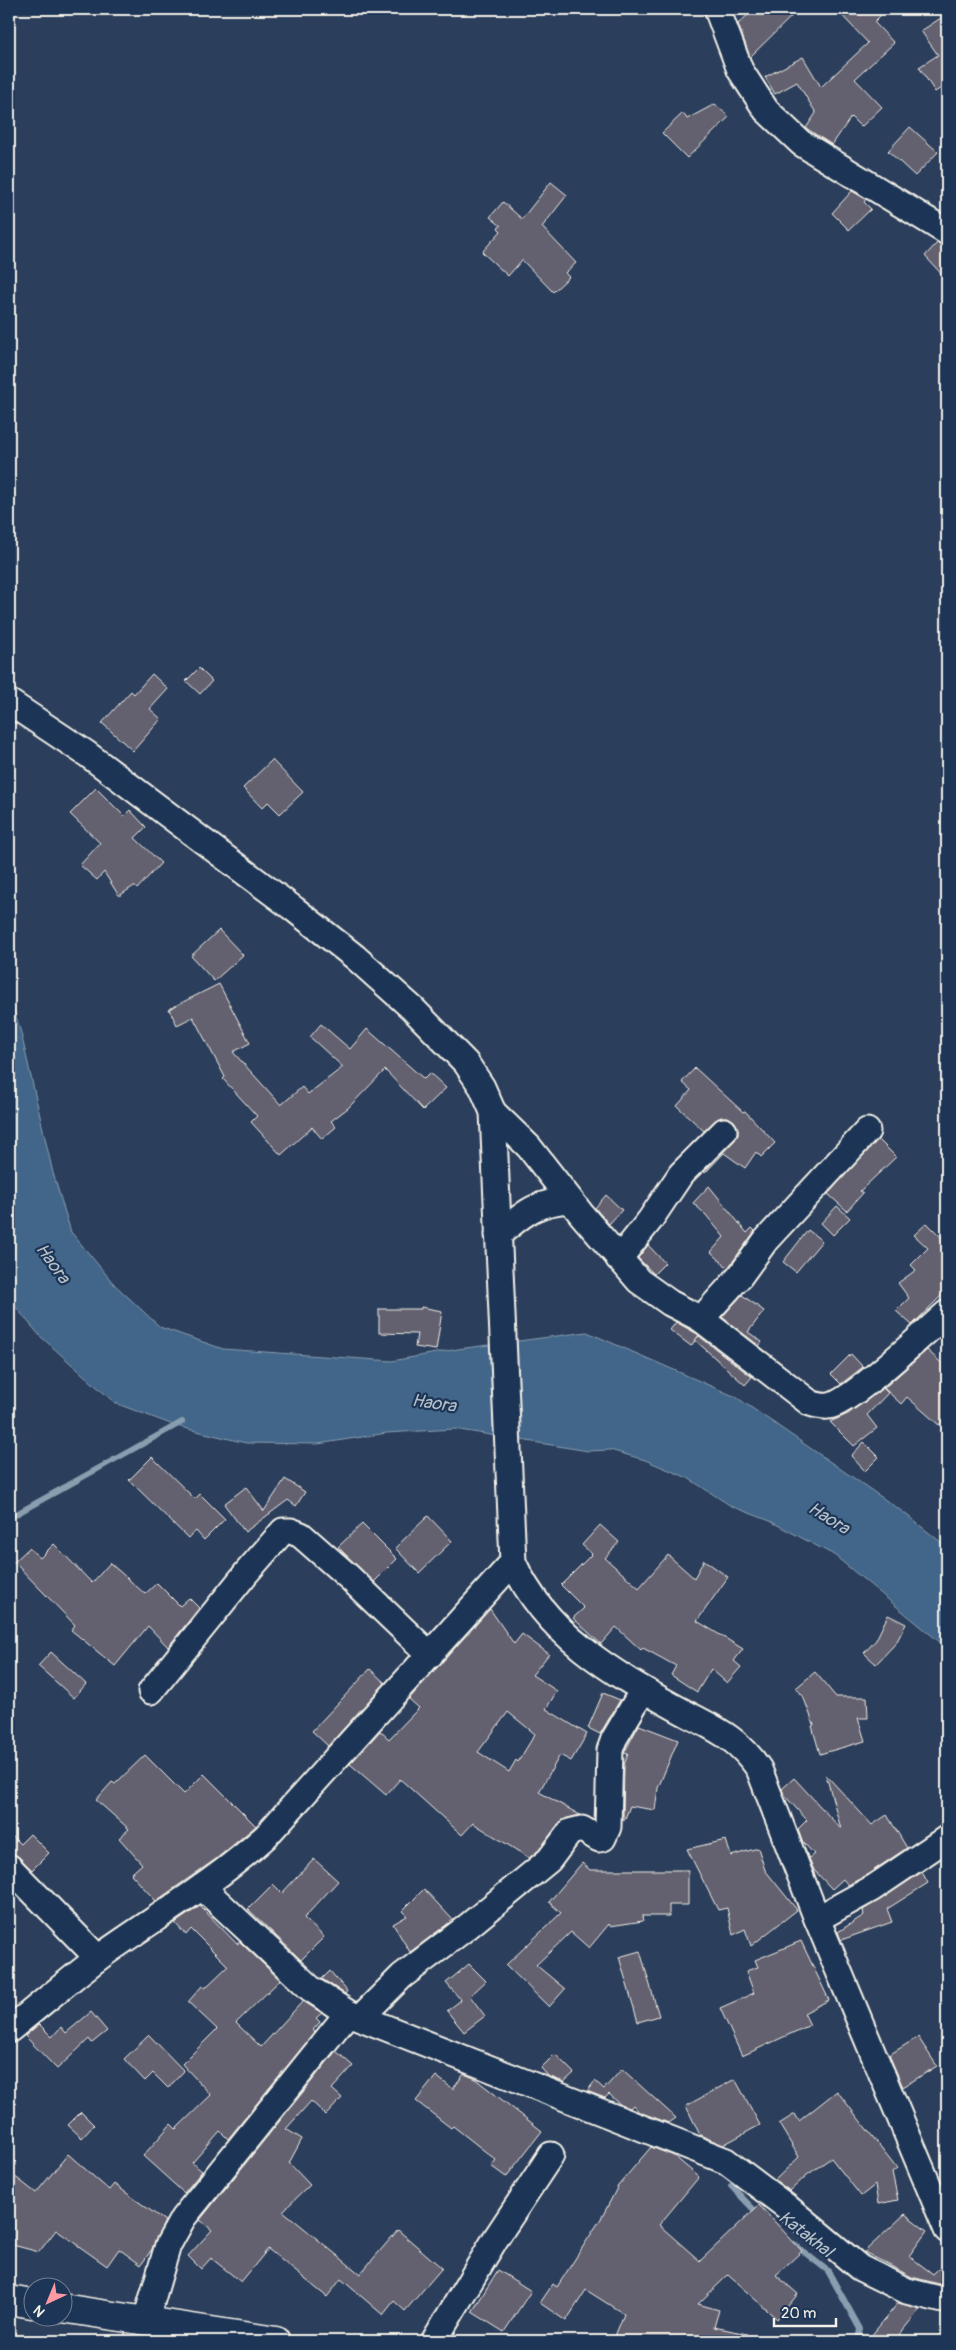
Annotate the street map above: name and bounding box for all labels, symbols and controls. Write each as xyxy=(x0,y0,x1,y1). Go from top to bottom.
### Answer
water label: Haora xyxy=(30,1239,76,1289)
water label: Haora xyxy=(410,1389,459,1418)
water label: Haora xyxy=(804,1497,855,1541)
water label: Katakhal xyxy=(774,2206,839,2264)
north arrow xyxy=(22,2278,72,2328)
scale bar xyxy=(774,2295,836,2327)
text: N xyxy=(30,2302,49,2320)
text: 20 m xyxy=(781,2304,816,2323)

